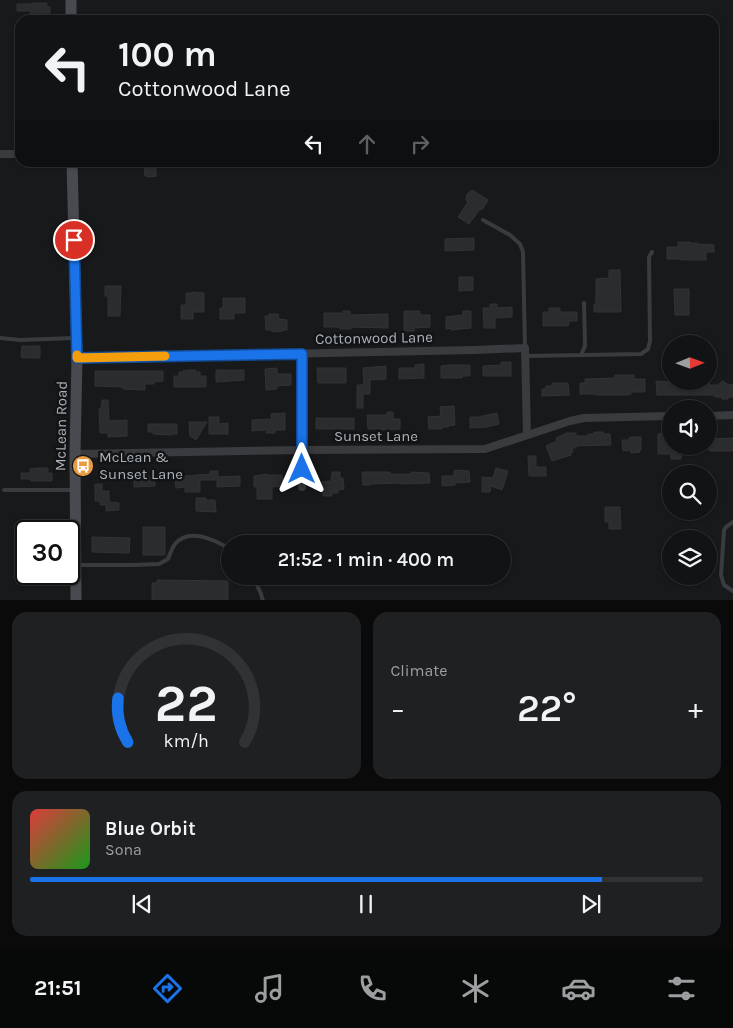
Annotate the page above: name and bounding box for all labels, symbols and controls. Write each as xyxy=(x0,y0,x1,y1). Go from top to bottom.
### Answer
text: 100 m xyxy=(118,34,217,75)
icon: left xyxy=(35,35,100,100)
text: Cottonwood Lane xyxy=(118,76,291,102)
icon: left xyxy=(300,130,328,158)
icon: ahead xyxy=(353,130,381,158)
icon: right xyxy=(406,130,434,158)
pin xyxy=(53,219,95,261)
icon: arrive xyxy=(60,226,88,254)
street label: Cottonwood Lane xyxy=(315,328,433,348)
north arrow xyxy=(662,335,718,390)
map controls xyxy=(662,335,717,585)
street label: McLean Road xyxy=(51,381,71,471)
button: sound xyxy=(662,400,717,455)
street label: Sunset Lane xyxy=(334,427,418,445)
position arrow xyxy=(275,442,327,494)
place label: McLean & Sunset Lane xyxy=(99,448,183,483)
bus stop icon: McLean & Sunset Lane xyxy=(71,454,95,478)
button: search xyxy=(662,465,717,520)
speed limit sign: 30 xyxy=(15,520,80,585)
button: layers xyxy=(662,530,717,585)
text: 21:52 · 1 min · 400 m xyxy=(278,549,454,571)
text: Climate xyxy=(391,661,448,680)
text: 22 xyxy=(155,673,218,734)
text: 22° xyxy=(517,686,577,731)
text: − xyxy=(391,692,405,725)
text: + xyxy=(688,692,703,725)
text: km/h xyxy=(164,731,209,752)
text: Blue Orbit xyxy=(105,818,196,840)
text: Sona xyxy=(105,840,142,859)
icon: previous xyxy=(128,890,156,918)
icon: pause xyxy=(352,890,380,918)
icon: next xyxy=(577,890,605,918)
icon: directions xyxy=(150,971,185,1006)
icon: music xyxy=(252,971,287,1006)
icon: phone xyxy=(355,971,390,1006)
icon: climate xyxy=(458,971,493,1006)
icon: car xyxy=(561,971,596,1006)
icon: filters xyxy=(664,971,699,1006)
text: 21:51 xyxy=(34,975,82,1001)

